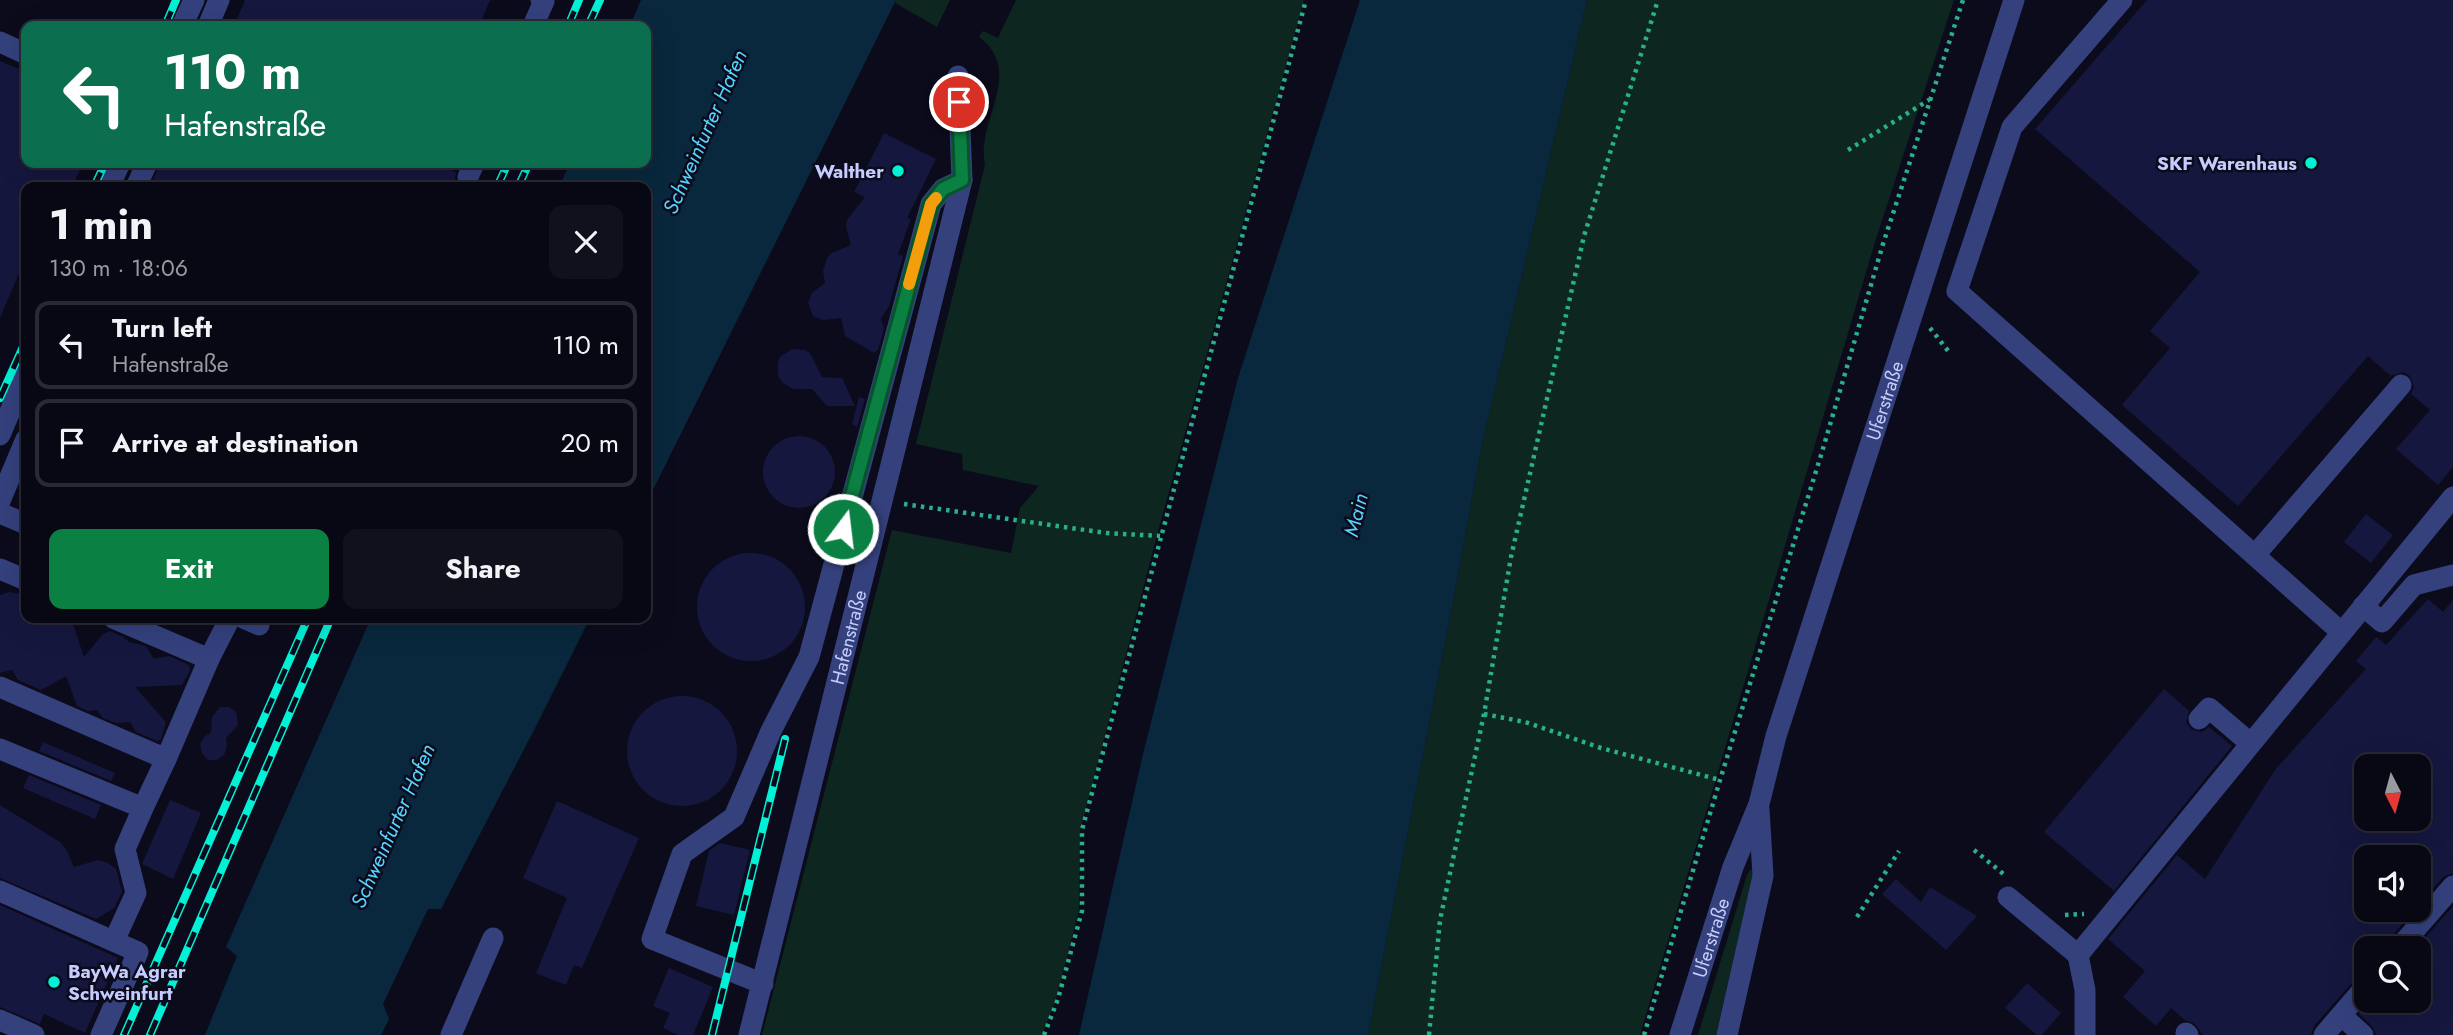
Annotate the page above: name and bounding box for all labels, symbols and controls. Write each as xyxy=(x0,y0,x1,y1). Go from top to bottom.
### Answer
text: 110 m xyxy=(164,37,301,107)
water label: Schweinfurter Hafen xyxy=(655,45,755,219)
icon: left xyxy=(49,49,140,140)
pin xyxy=(929,72,989,132)
icon: arrive xyxy=(940,83,978,121)
text: Hafenstraße xyxy=(164,102,326,148)
place label: SKF Warenhaus xyxy=(2157,150,2297,177)
marker: SKF Warenhaus xyxy=(2303,155,2319,171)
place label: Walther xyxy=(815,158,884,185)
marker: Walther xyxy=(890,163,906,179)
text: 1 min xyxy=(49,194,153,255)
button: close xyxy=(549,205,623,279)
text: 130 m · 18:06 xyxy=(49,251,188,285)
text: Turn left xyxy=(112,309,212,347)
icon: left xyxy=(53,326,91,364)
text: 110 m xyxy=(552,326,619,364)
text: Hafenstraße xyxy=(112,347,229,381)
street label: Uferstraße xyxy=(1859,357,1910,444)
icon: arrive xyxy=(53,424,91,462)
text: Arrive at destination xyxy=(112,424,359,462)
text: 20 m xyxy=(561,424,619,462)
water label: Main xyxy=(1336,490,1376,540)
position arrow xyxy=(806,492,880,566)
button: Exit xyxy=(49,529,329,609)
button: Share xyxy=(343,529,623,609)
street label: Hafenstraße xyxy=(823,587,873,687)
water label: Schweinfurter Hafen xyxy=(343,739,443,913)
north arrow xyxy=(2354,754,2431,831)
map controls xyxy=(2354,754,2431,1013)
button: sound xyxy=(2354,845,2431,922)
street label: Uferstraße xyxy=(1685,894,1736,981)
button: search xyxy=(2354,936,2431,1013)
place label: BayWa Agrar Schweinfurt xyxy=(68,958,186,1007)
marker: BayWa Agrar Schweinfurt xyxy=(46,974,62,990)

